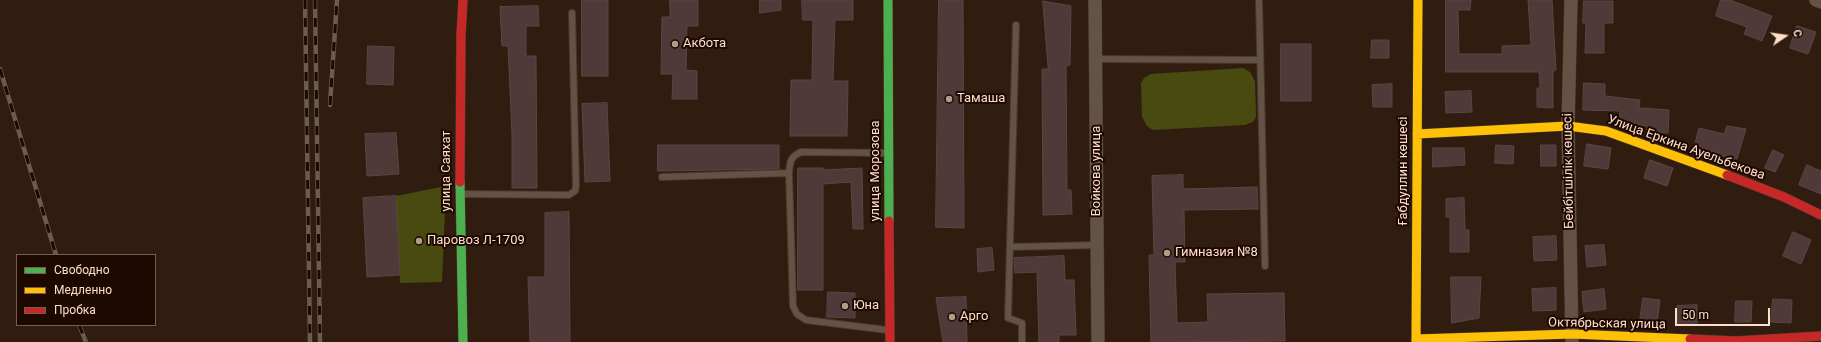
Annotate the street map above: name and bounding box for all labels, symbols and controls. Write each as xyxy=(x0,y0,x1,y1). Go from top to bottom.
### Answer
north arrow xyxy=(1765,16,1805,56)
text: С xyxy=(1790,28,1804,38)
place label: Акбота xyxy=(683,36,726,52)
marker: Акбота xyxy=(670,39,680,49)
place label: Тамаша xyxy=(957,91,1005,107)
marker: Тамаша xyxy=(944,94,954,104)
street label: Улица Еркина Ауельбекова xyxy=(1605,112,1767,184)
street label: Бейбітшілік көшесі xyxy=(1560,113,1578,229)
street label: Ғабдуллин көшесі xyxy=(1396,117,1412,225)
street label: улица Морозова xyxy=(868,121,884,221)
street label: Войкова улица xyxy=(1089,126,1105,216)
street label: улица Саяхат xyxy=(439,130,455,212)
place label: Паровоз Л-1709 xyxy=(427,233,525,249)
marker: Паровоз Л-1709 xyxy=(414,236,424,246)
place label: Гимназия №8 xyxy=(1175,245,1258,261)
marker: Гимназия №8 xyxy=(1162,248,1172,258)
legend xyxy=(16,254,156,326)
text: Свободно xyxy=(54,263,110,277)
text: Медленно xyxy=(54,283,112,297)
place label: Юна xyxy=(853,298,879,314)
scale bar xyxy=(1677,300,1772,326)
marker: Юна xyxy=(840,301,850,311)
text: Пробка xyxy=(54,303,96,317)
text: 50 m xyxy=(1682,308,1709,322)
place label: Арго xyxy=(960,309,989,325)
marker: Арго xyxy=(947,312,957,322)
street label: Октябрьская улица xyxy=(1548,315,1666,333)

